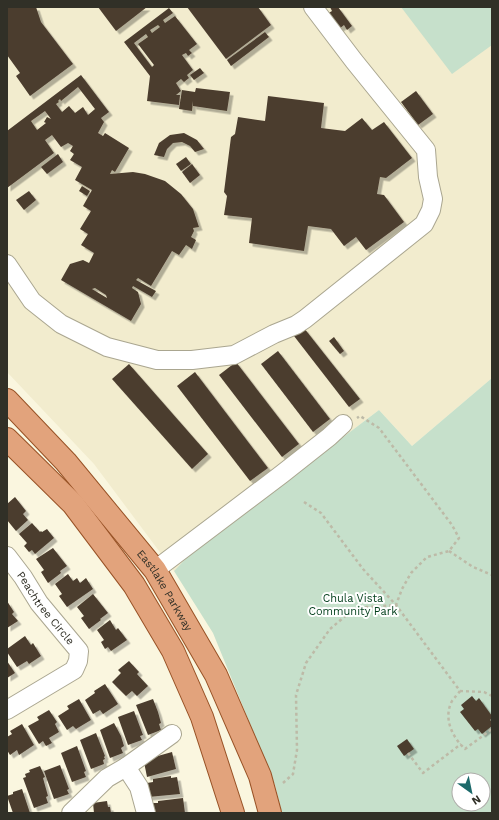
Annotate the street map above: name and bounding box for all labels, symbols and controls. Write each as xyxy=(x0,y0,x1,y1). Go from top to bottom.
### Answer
street label: Eastlake Parkway xyxy=(134,547,195,634)
street label: Peachtree Circle xyxy=(14,569,77,648)
park label: Chula Vista Community Park xyxy=(308,592,398,618)
north arrow xyxy=(451,772,491,812)
text: N xyxy=(469,792,483,808)

